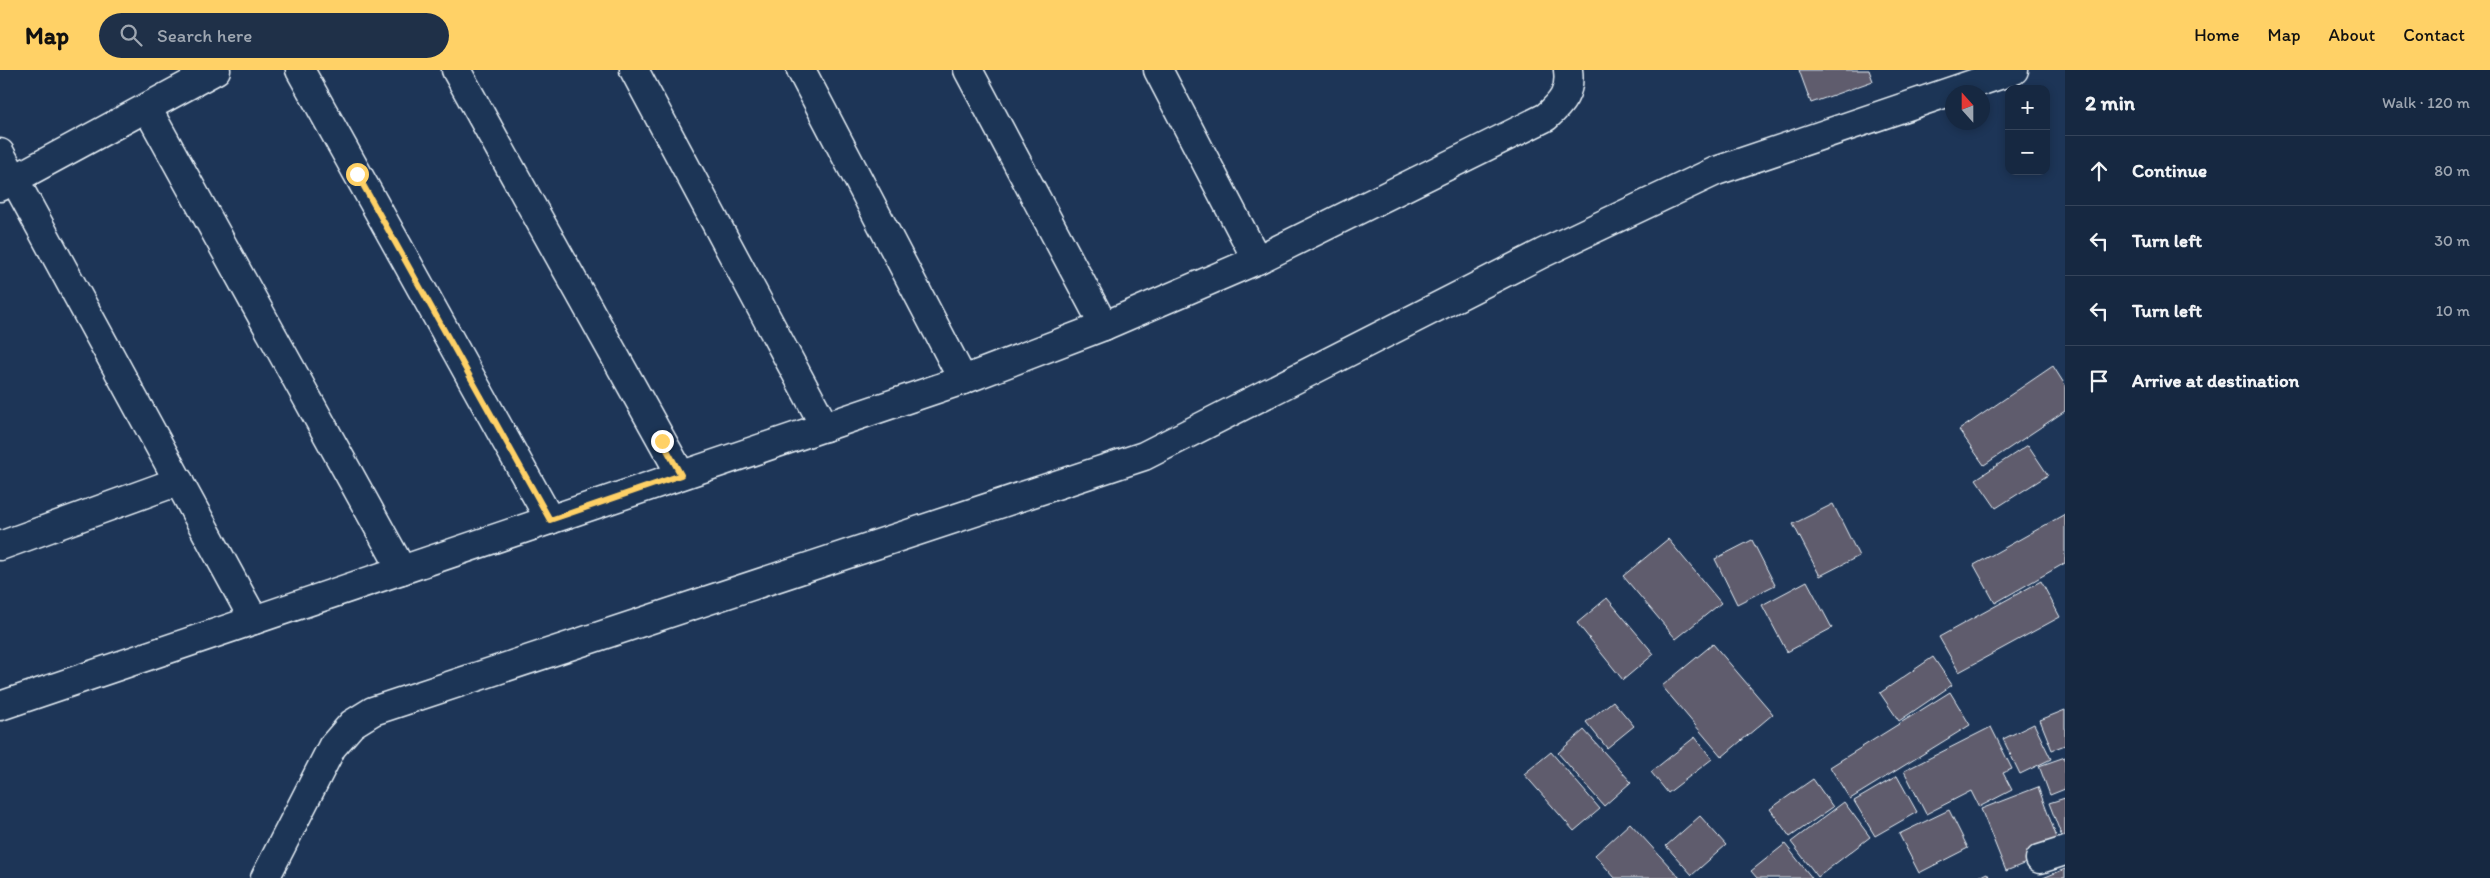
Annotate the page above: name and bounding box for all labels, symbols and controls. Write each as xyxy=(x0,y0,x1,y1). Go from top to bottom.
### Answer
search box xyxy=(99,13,449,58)
text: Map xyxy=(25,21,69,50)
icon: search xyxy=(117,21,145,49)
text: Search here xyxy=(157,24,252,47)
text: Home xyxy=(2194,24,2240,46)
text: Map xyxy=(2268,24,2301,46)
text: About xyxy=(2329,24,2375,46)
text: Contact xyxy=(2403,24,2465,46)
north arrow xyxy=(1945,85,1990,130)
map controls xyxy=(2005,85,2050,175)
button: + xyxy=(2005,85,2050,130)
text: 2 min xyxy=(2085,90,2135,115)
text: Walk · 120 m xyxy=(2382,93,2470,112)
button: − xyxy=(2005,130,2050,175)
icon: ahead xyxy=(2085,157,2113,185)
text: Continue xyxy=(2132,159,2207,182)
text: 80 m xyxy=(2434,161,2470,180)
route start xyxy=(346,163,369,186)
icon: left xyxy=(2085,227,2113,255)
text: Turn left xyxy=(2132,229,2202,252)
text: 30 m xyxy=(2434,231,2470,250)
icon: left xyxy=(2085,297,2113,325)
text: Turn left xyxy=(2132,299,2202,322)
text: 10 m xyxy=(2436,301,2470,320)
icon: arrive xyxy=(2085,367,2113,395)
text: Arrive at destination xyxy=(2132,369,2299,392)
route end xyxy=(651,430,674,453)

